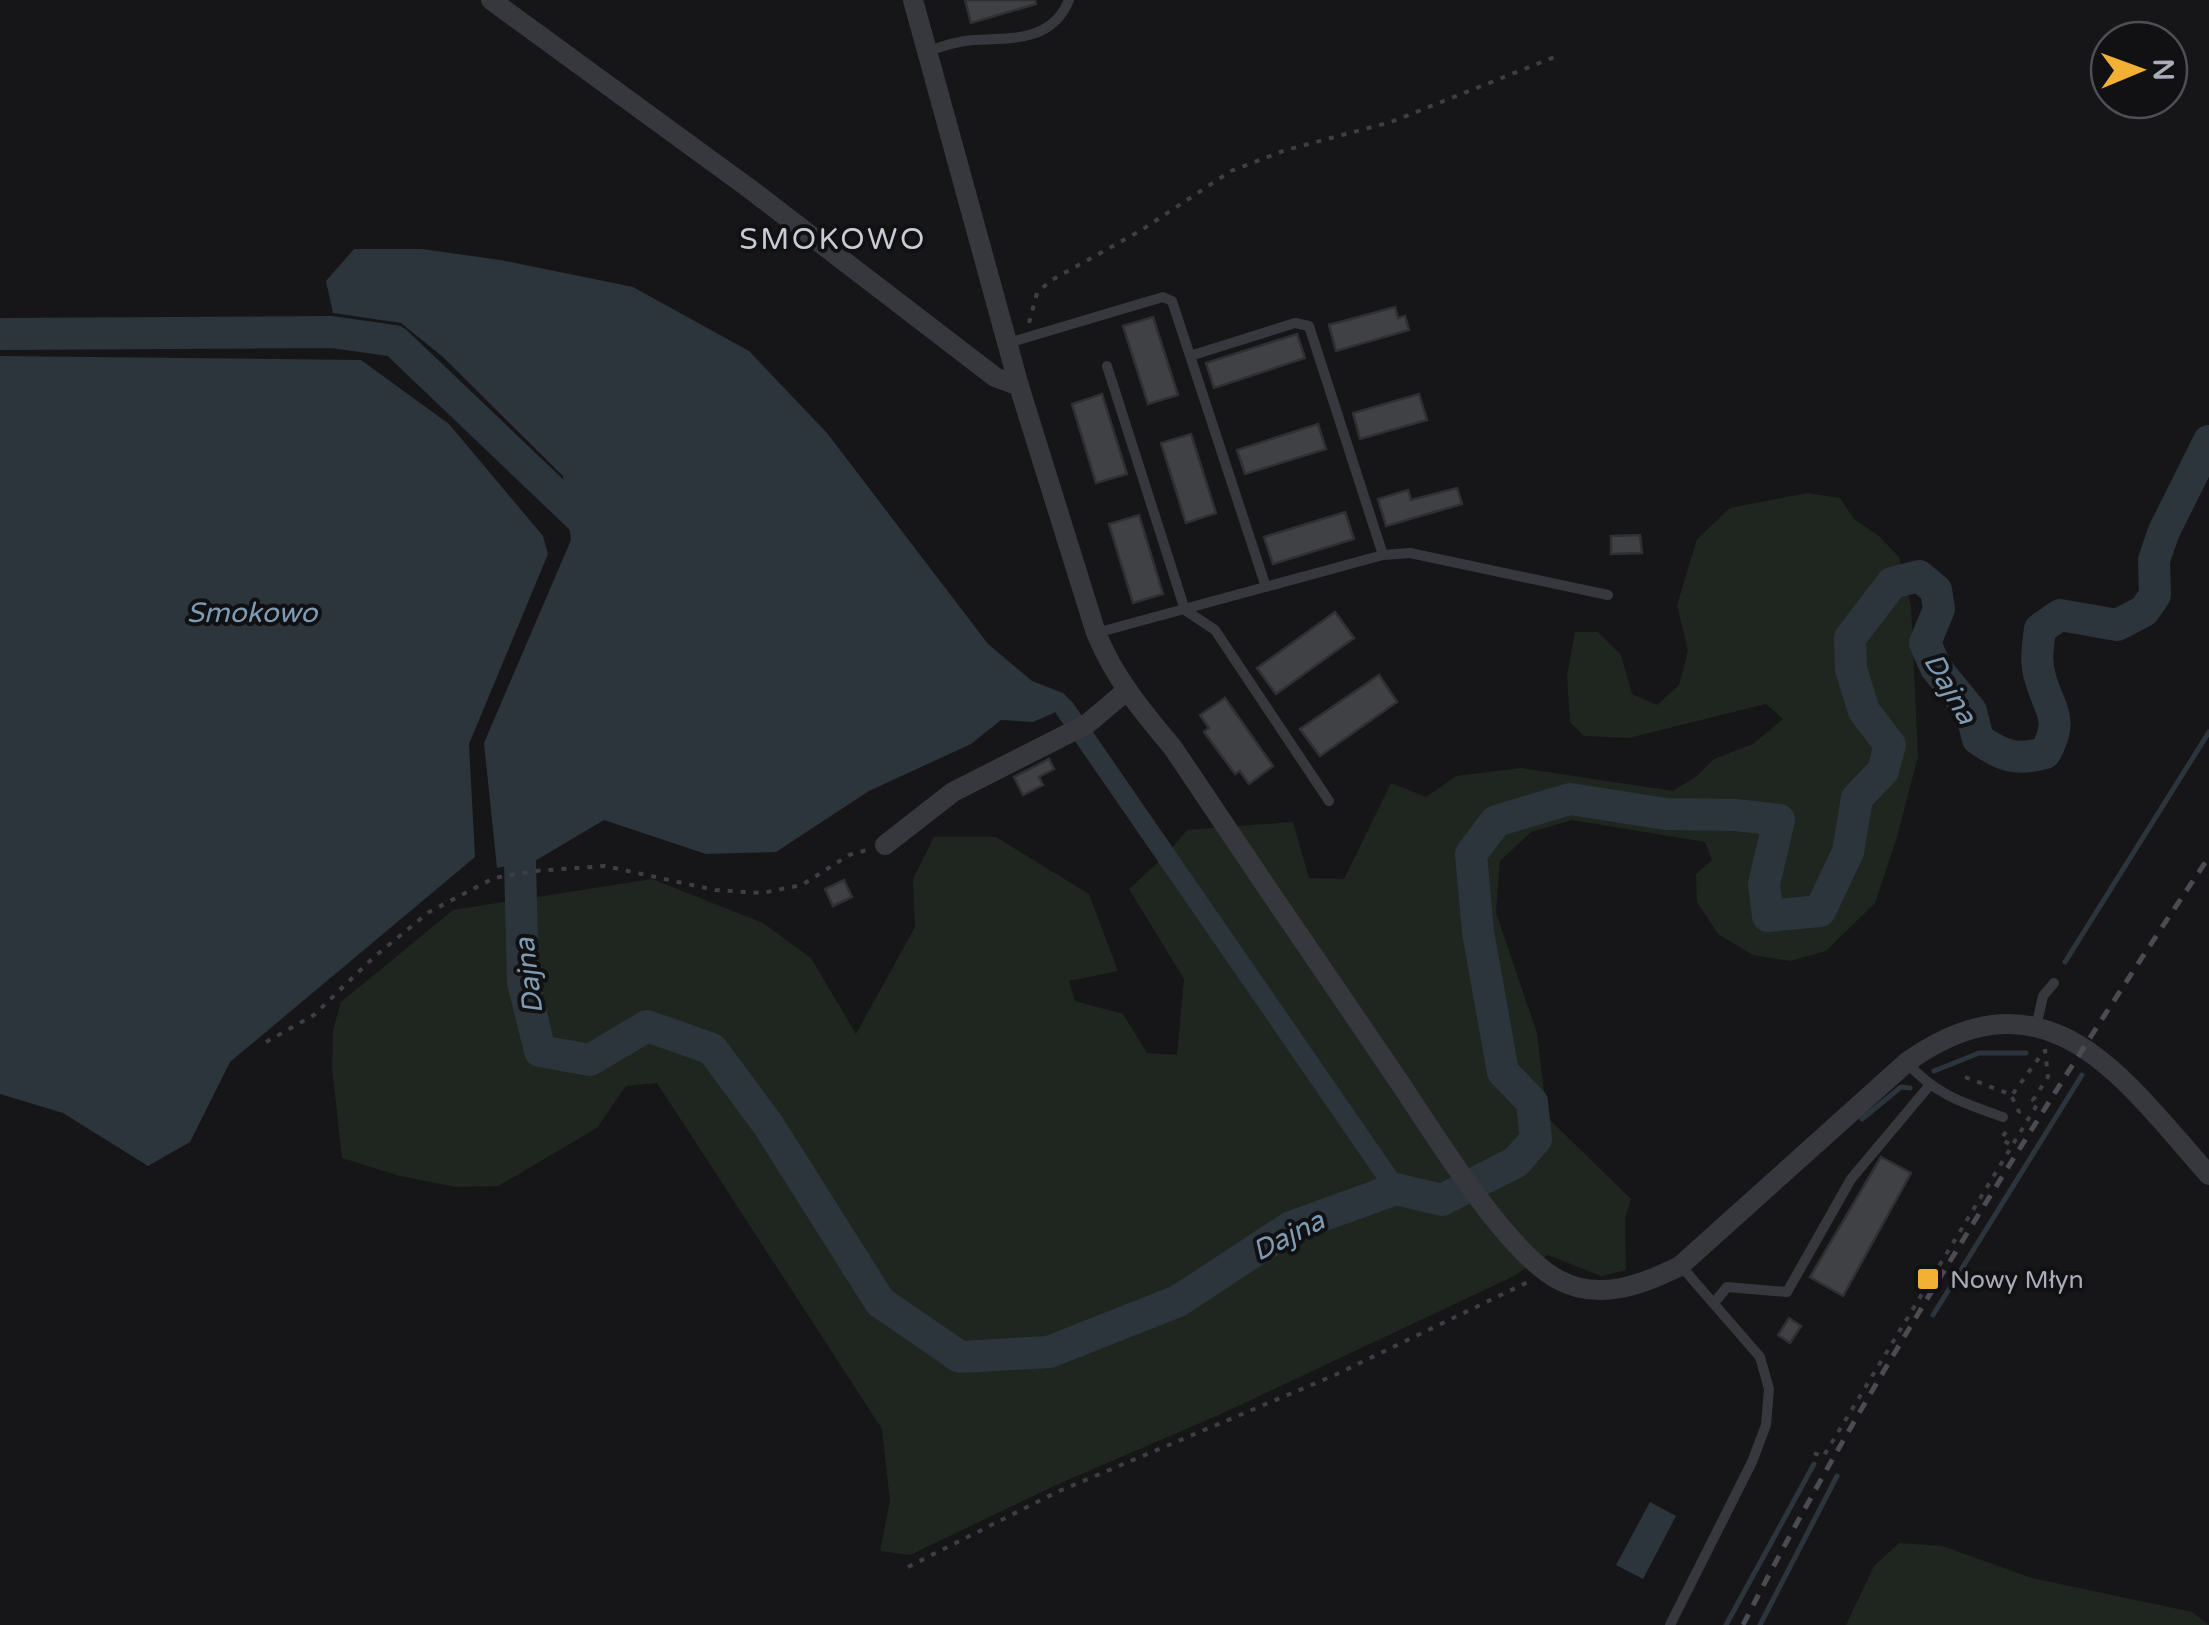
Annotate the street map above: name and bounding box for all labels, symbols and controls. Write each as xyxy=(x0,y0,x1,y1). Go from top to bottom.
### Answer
north arrow xyxy=(2089,20,2189,120)
text: N xyxy=(2146,58,2180,81)
district label: SMOKOWO xyxy=(739,221,927,258)
water label: Smokowo xyxy=(187,596,319,630)
water label: Dajna xyxy=(1916,647,1985,731)
water label: Dajna xyxy=(507,935,551,1016)
water label: Dajna xyxy=(1247,1203,1331,1268)
place label: Nowy Młyn xyxy=(1950,1265,2084,1295)
marker: Nowy Młyn xyxy=(1915,1266,1941,1292)

